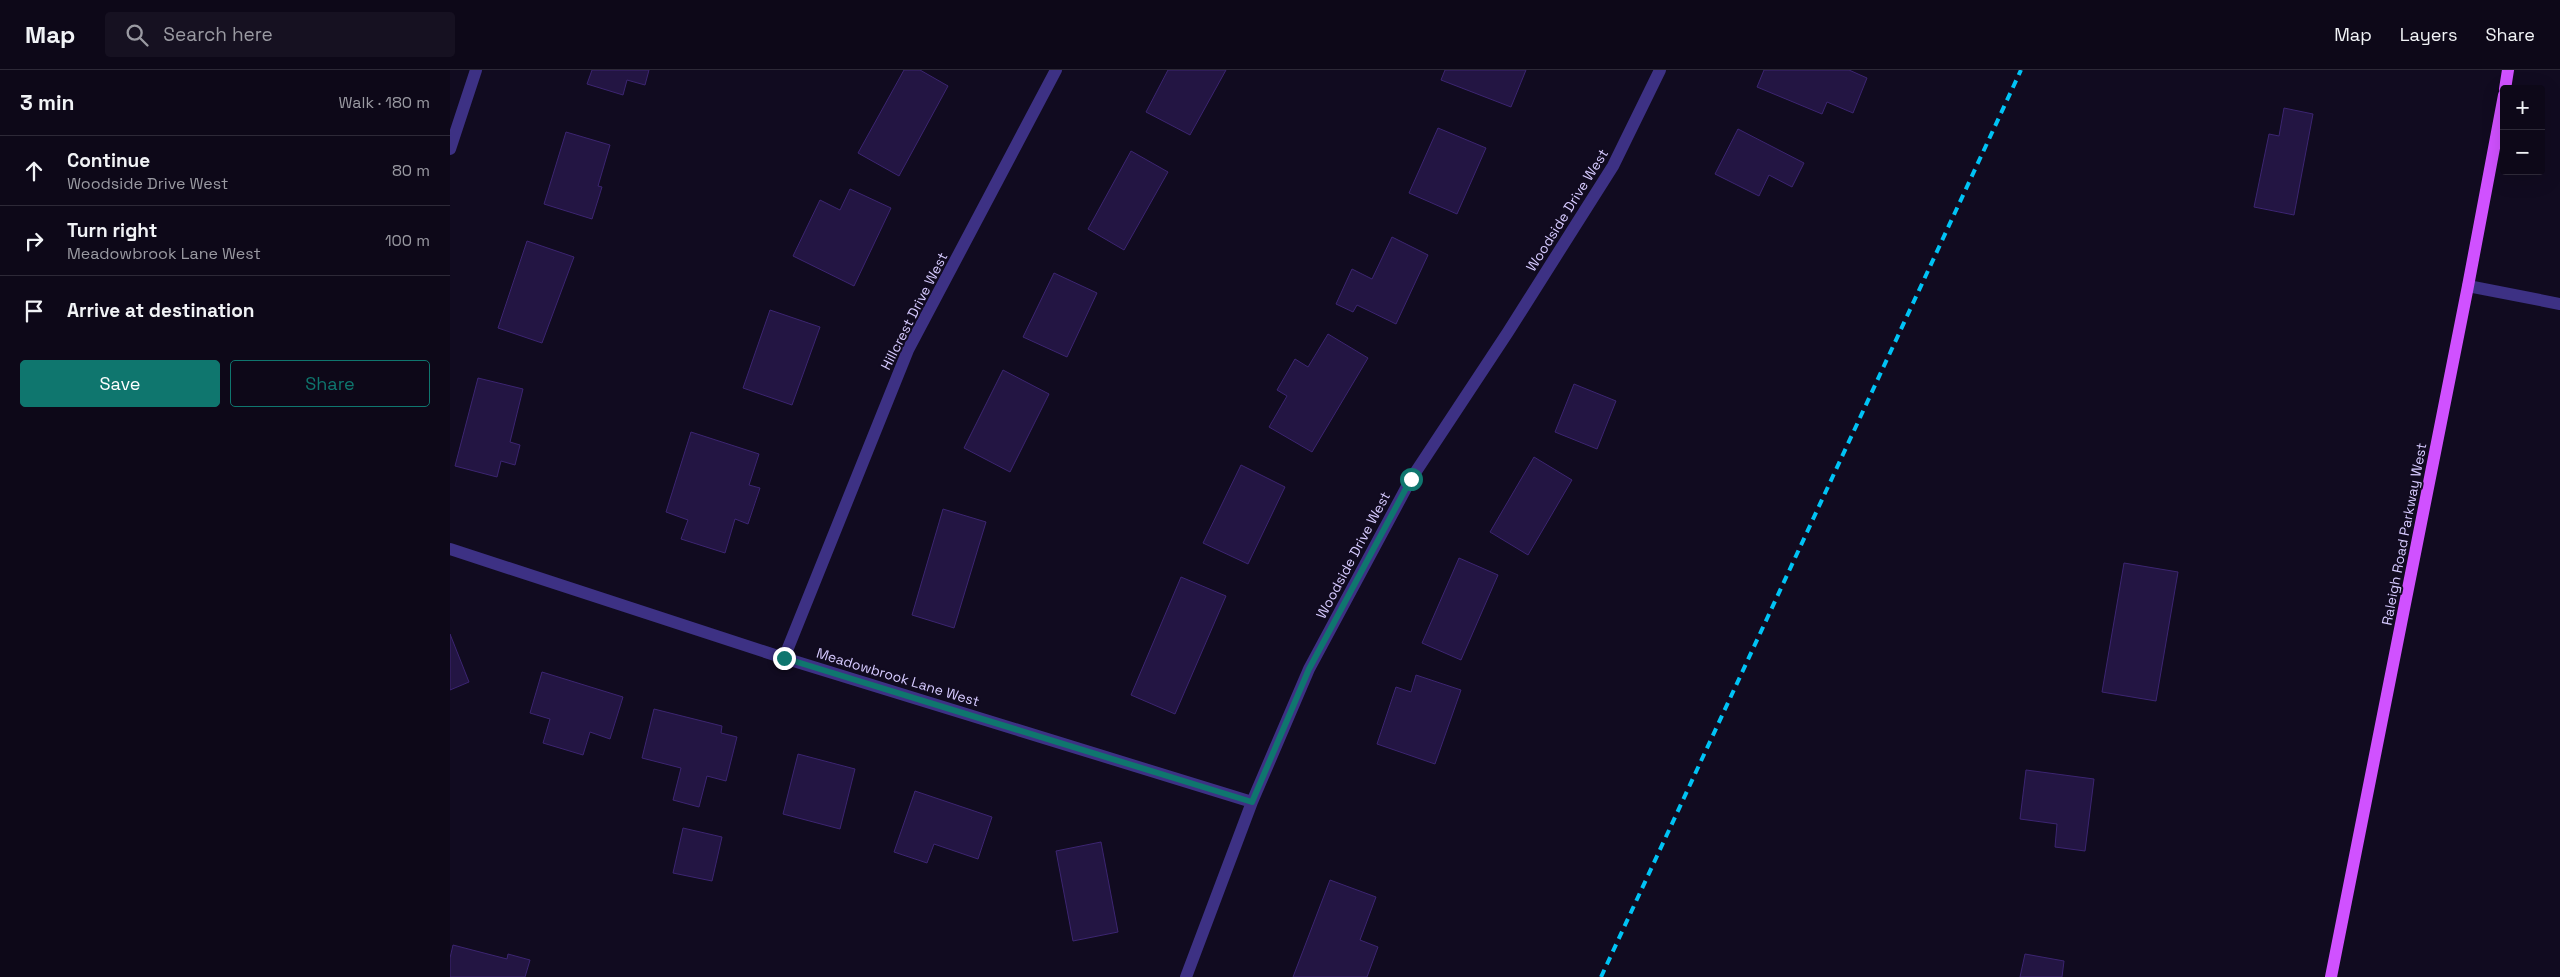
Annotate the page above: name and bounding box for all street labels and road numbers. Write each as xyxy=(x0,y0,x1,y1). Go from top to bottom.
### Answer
street label: Woodside Drive West xyxy=(1522,145,1612,275)
street label: Hillcrest Drive West xyxy=(877,249,951,373)
street label: Raleigh Road Parkway West xyxy=(2377,441,2431,627)
street label: Woodside Drive West xyxy=(1312,488,1394,622)
street label: Meadowbrook Lane West xyxy=(814,644,982,710)

